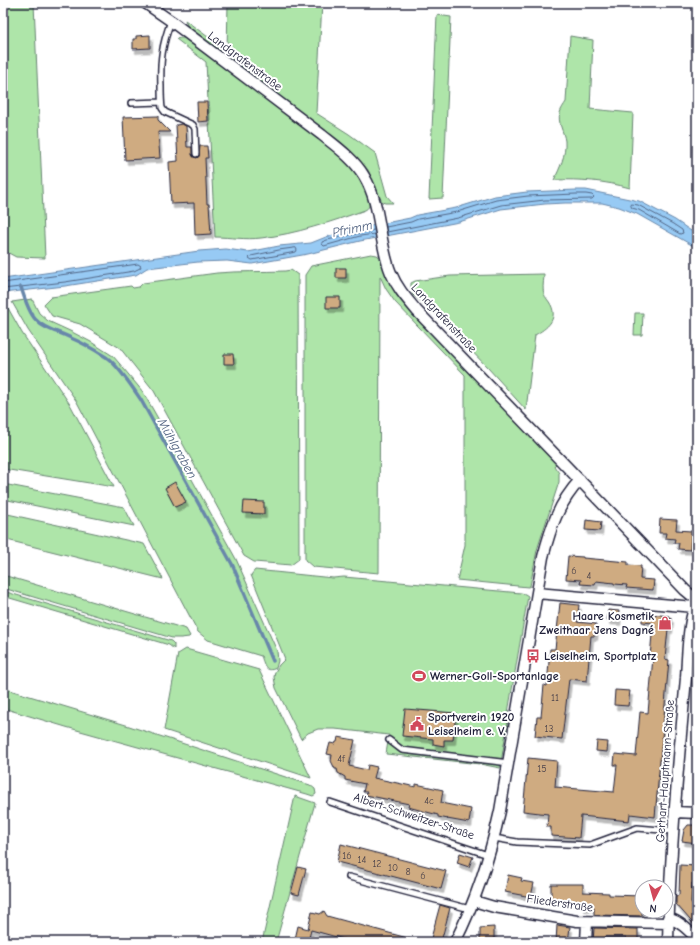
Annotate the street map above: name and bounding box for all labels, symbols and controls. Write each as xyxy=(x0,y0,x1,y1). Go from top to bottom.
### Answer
street label: Landgrafenstraße xyxy=(205,29,285,93)
water label: Pfrimm xyxy=(331,217,374,240)
street label: Landgrafenstraße xyxy=(408,281,480,355)
water label: Mühlgraben xyxy=(154,415,200,481)
house number: 6 xyxy=(571,565,577,577)
house number: 4 xyxy=(587,570,592,582)
place label: Haare Kosmetik Zweithaar Jens Dagné xyxy=(539,609,654,637)
shop icon: Haare Kosmetik Zweithaar Jens Dagné xyxy=(657,615,673,631)
bus stop icon: Leiselheim, Sportplatz xyxy=(525,648,541,664)
place label: Leiselheim, Sportplatz xyxy=(544,649,657,663)
sports icon: Werner-Goll-Sportanlage xyxy=(411,668,427,684)
place label: Werner-Goll-Sportanlage xyxy=(430,669,559,683)
house number: 11 xyxy=(551,692,559,704)
street label: Gerhart-Hauptmann-Straße xyxy=(653,699,677,843)
place label: Sportverein 1920 Leiselheim e. V. xyxy=(428,710,515,738)
public building icon: Sportverein 1920 Leiselheim e. V. xyxy=(409,716,425,732)
house number: 13 xyxy=(544,723,554,735)
house number: 4f xyxy=(337,753,346,765)
house number: 15 xyxy=(537,763,547,775)
street label: Albert-Schweitzer-Straße xyxy=(352,790,476,842)
house number: 4c xyxy=(424,795,434,807)
house number: 16 xyxy=(342,850,352,862)
house number: 14 xyxy=(358,854,367,866)
house number: 12 xyxy=(372,858,382,870)
house number: 10 xyxy=(388,862,398,874)
house number: 8 xyxy=(405,866,411,878)
house number: 6 xyxy=(420,870,426,882)
north arrow xyxy=(634,879,674,919)
street label: Fliederstraße xyxy=(526,891,594,915)
text: N xyxy=(649,902,657,915)

